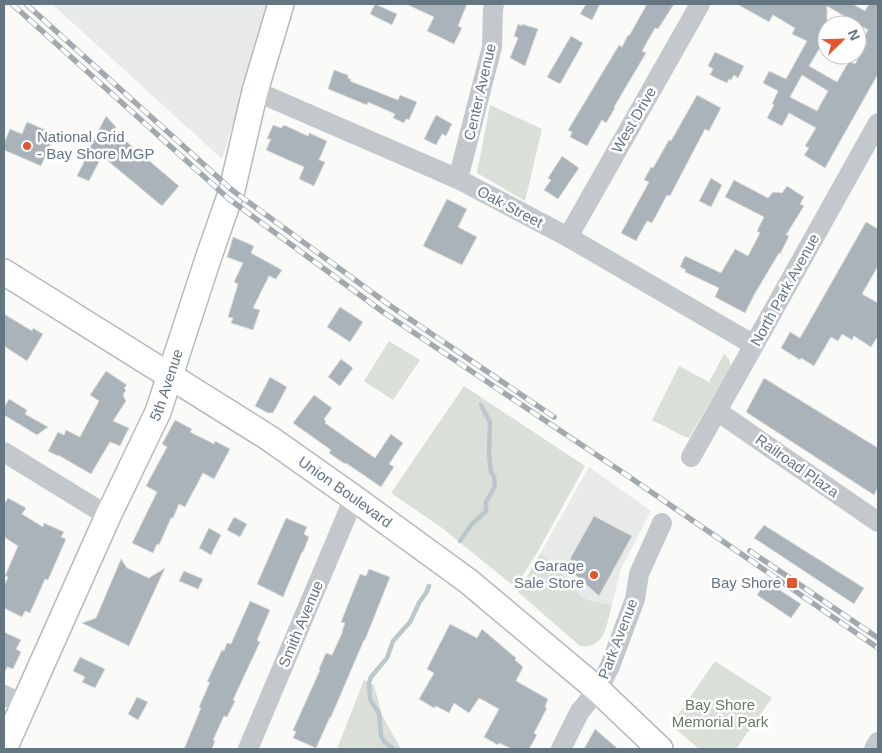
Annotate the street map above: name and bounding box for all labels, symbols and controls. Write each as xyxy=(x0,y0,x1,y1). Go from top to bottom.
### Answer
north arrow xyxy=(817,15,867,65)
text: N xyxy=(845,27,863,43)
street label: Center Avenue xyxy=(460,42,499,142)
street label: West Drive xyxy=(608,84,659,156)
place label: National Grid - Bay Shore MGP xyxy=(37,128,155,162)
marker: National Grid - Bay Shore MGP xyxy=(21,140,33,152)
street label: Oak Street xyxy=(475,182,547,231)
street label: North Park Avenue xyxy=(747,231,822,349)
street label: 5th Avenue xyxy=(146,347,186,424)
street label: Railroad Plaza xyxy=(752,431,843,501)
street label: Union Boulevard xyxy=(295,452,395,531)
place label: Garage Sale Store xyxy=(514,557,584,591)
marker: Garage Sale Store xyxy=(588,569,600,581)
place label: Bay Shore xyxy=(711,574,781,591)
marker: Bay Shore xyxy=(785,576,799,590)
street label: Smith Avenue xyxy=(275,578,326,670)
street label: Park Avenue xyxy=(594,596,641,681)
park label: Bay Shore Memorial Park xyxy=(672,696,769,730)

